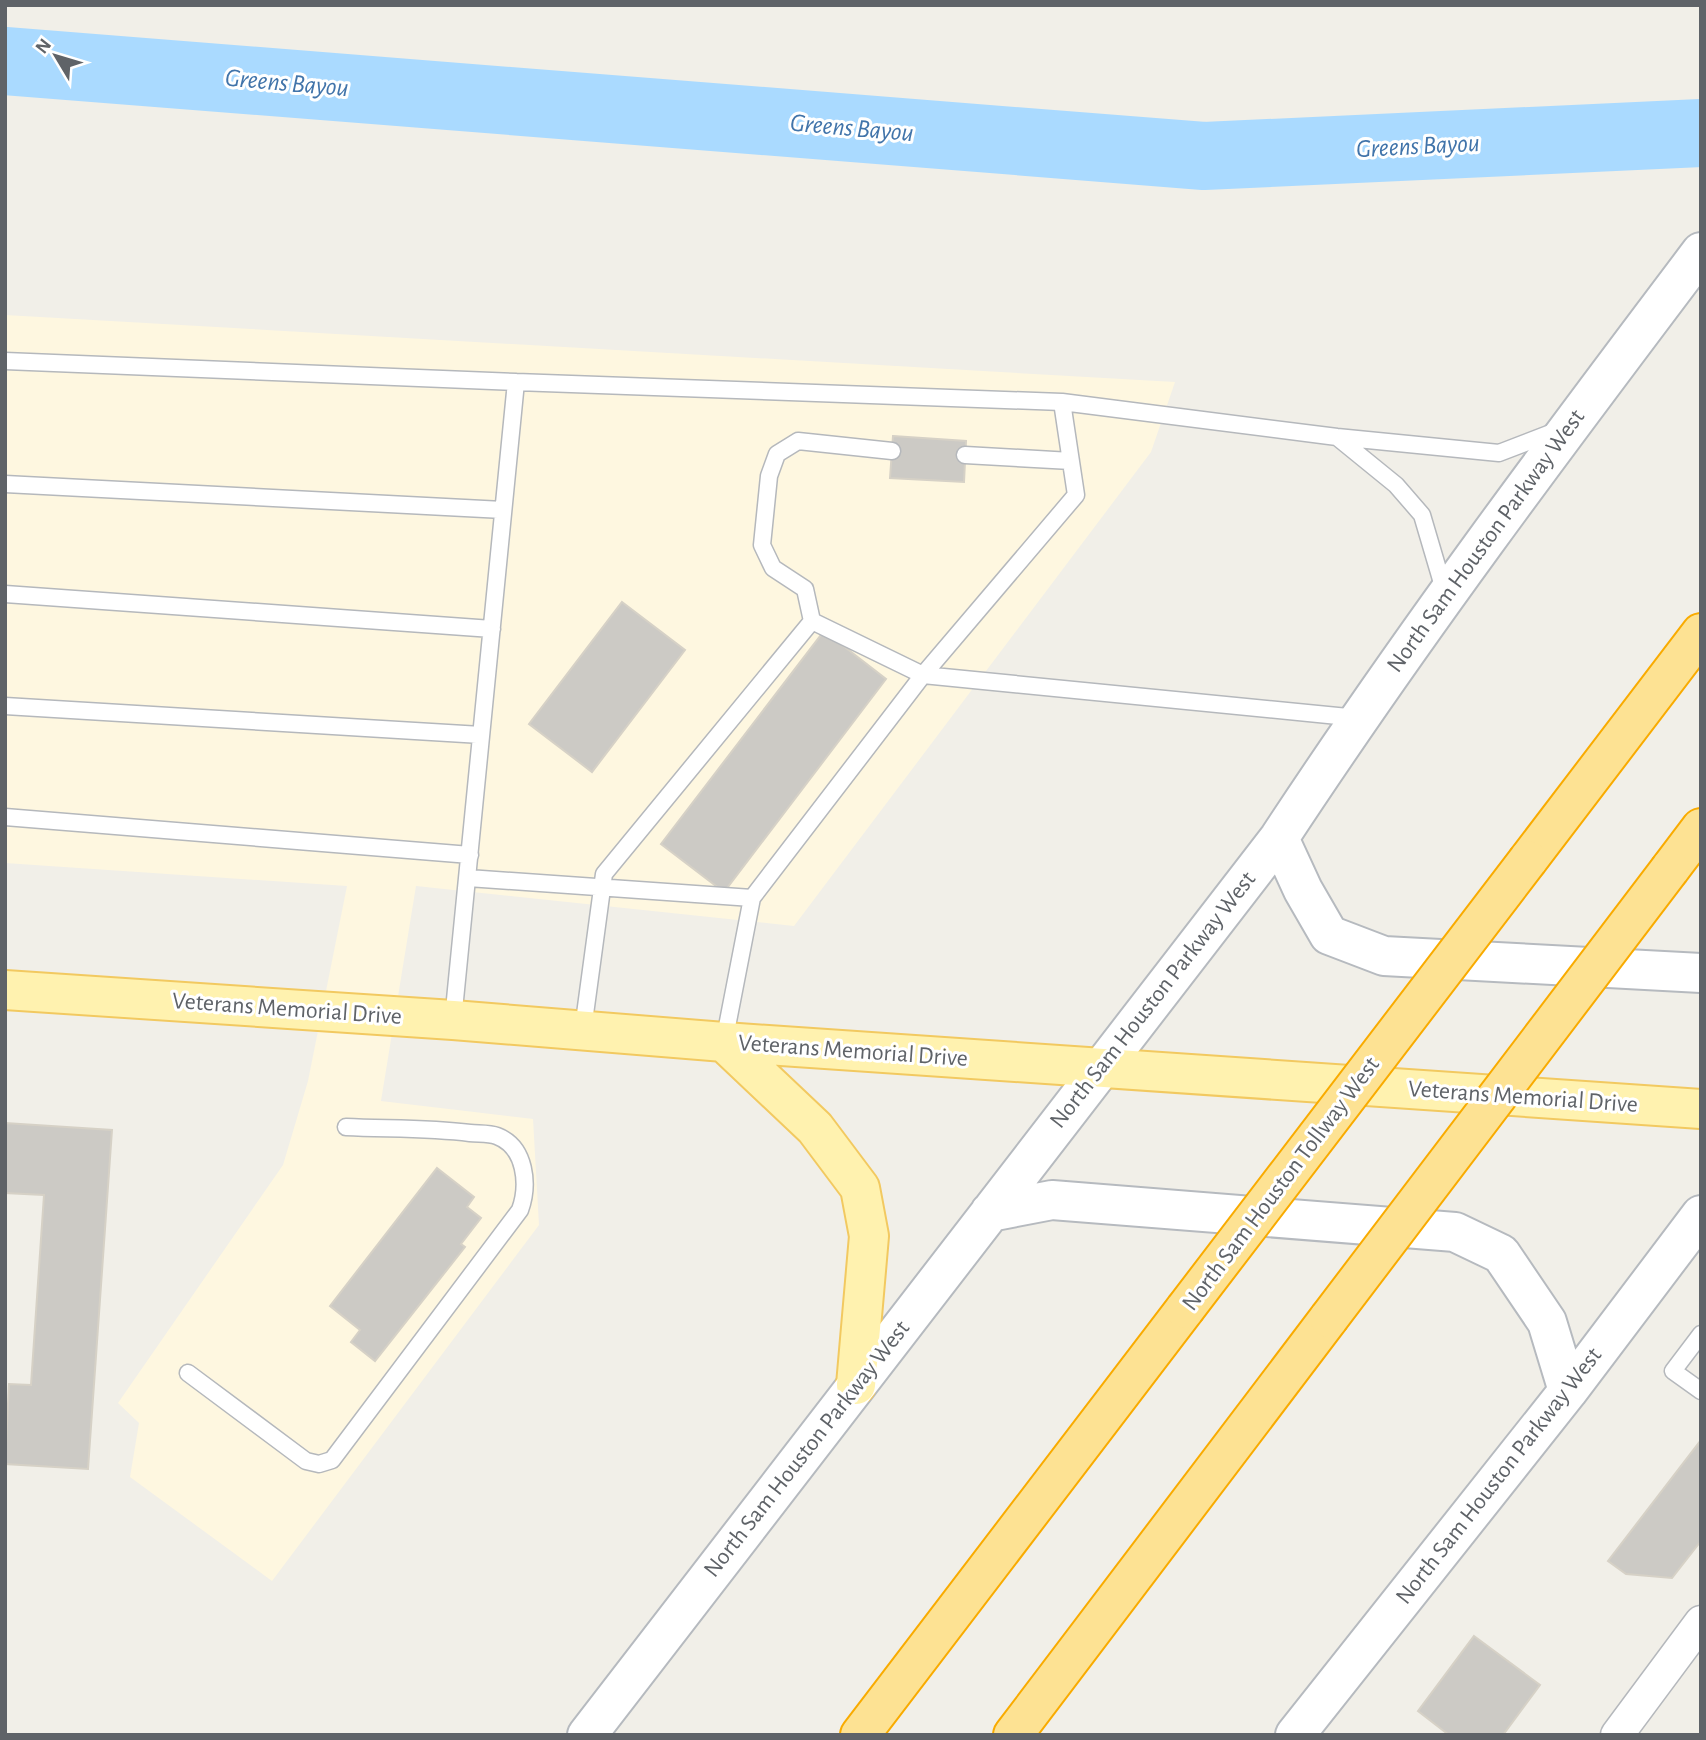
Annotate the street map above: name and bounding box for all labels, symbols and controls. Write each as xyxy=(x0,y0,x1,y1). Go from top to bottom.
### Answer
north arrow xyxy=(21,21,91,91)
text: N xyxy=(32,35,55,58)
water label: Greens Bayou xyxy=(224,65,350,101)
water label: Greens Bayou xyxy=(789,110,915,146)
water label: Greens Bayou xyxy=(1355,130,1481,162)
street label: North Sam Houston Parkway West xyxy=(1383,405,1589,677)
street label: North Sam Houston Parkway West xyxy=(1046,867,1261,1133)
street label: Veterans Memorial Drive xyxy=(171,989,403,1029)
street label: Veterans Memorial Drive xyxy=(737,1031,969,1071)
street label: North Sam Houston Tollway West xyxy=(1178,1052,1384,1315)
street label: Veterans Memorial Drive xyxy=(1407,1077,1639,1117)
street label: North Sam Houston Parkway West xyxy=(700,1316,915,1582)
street label: North Sam Houston Parkway West xyxy=(1392,1343,1607,1609)

